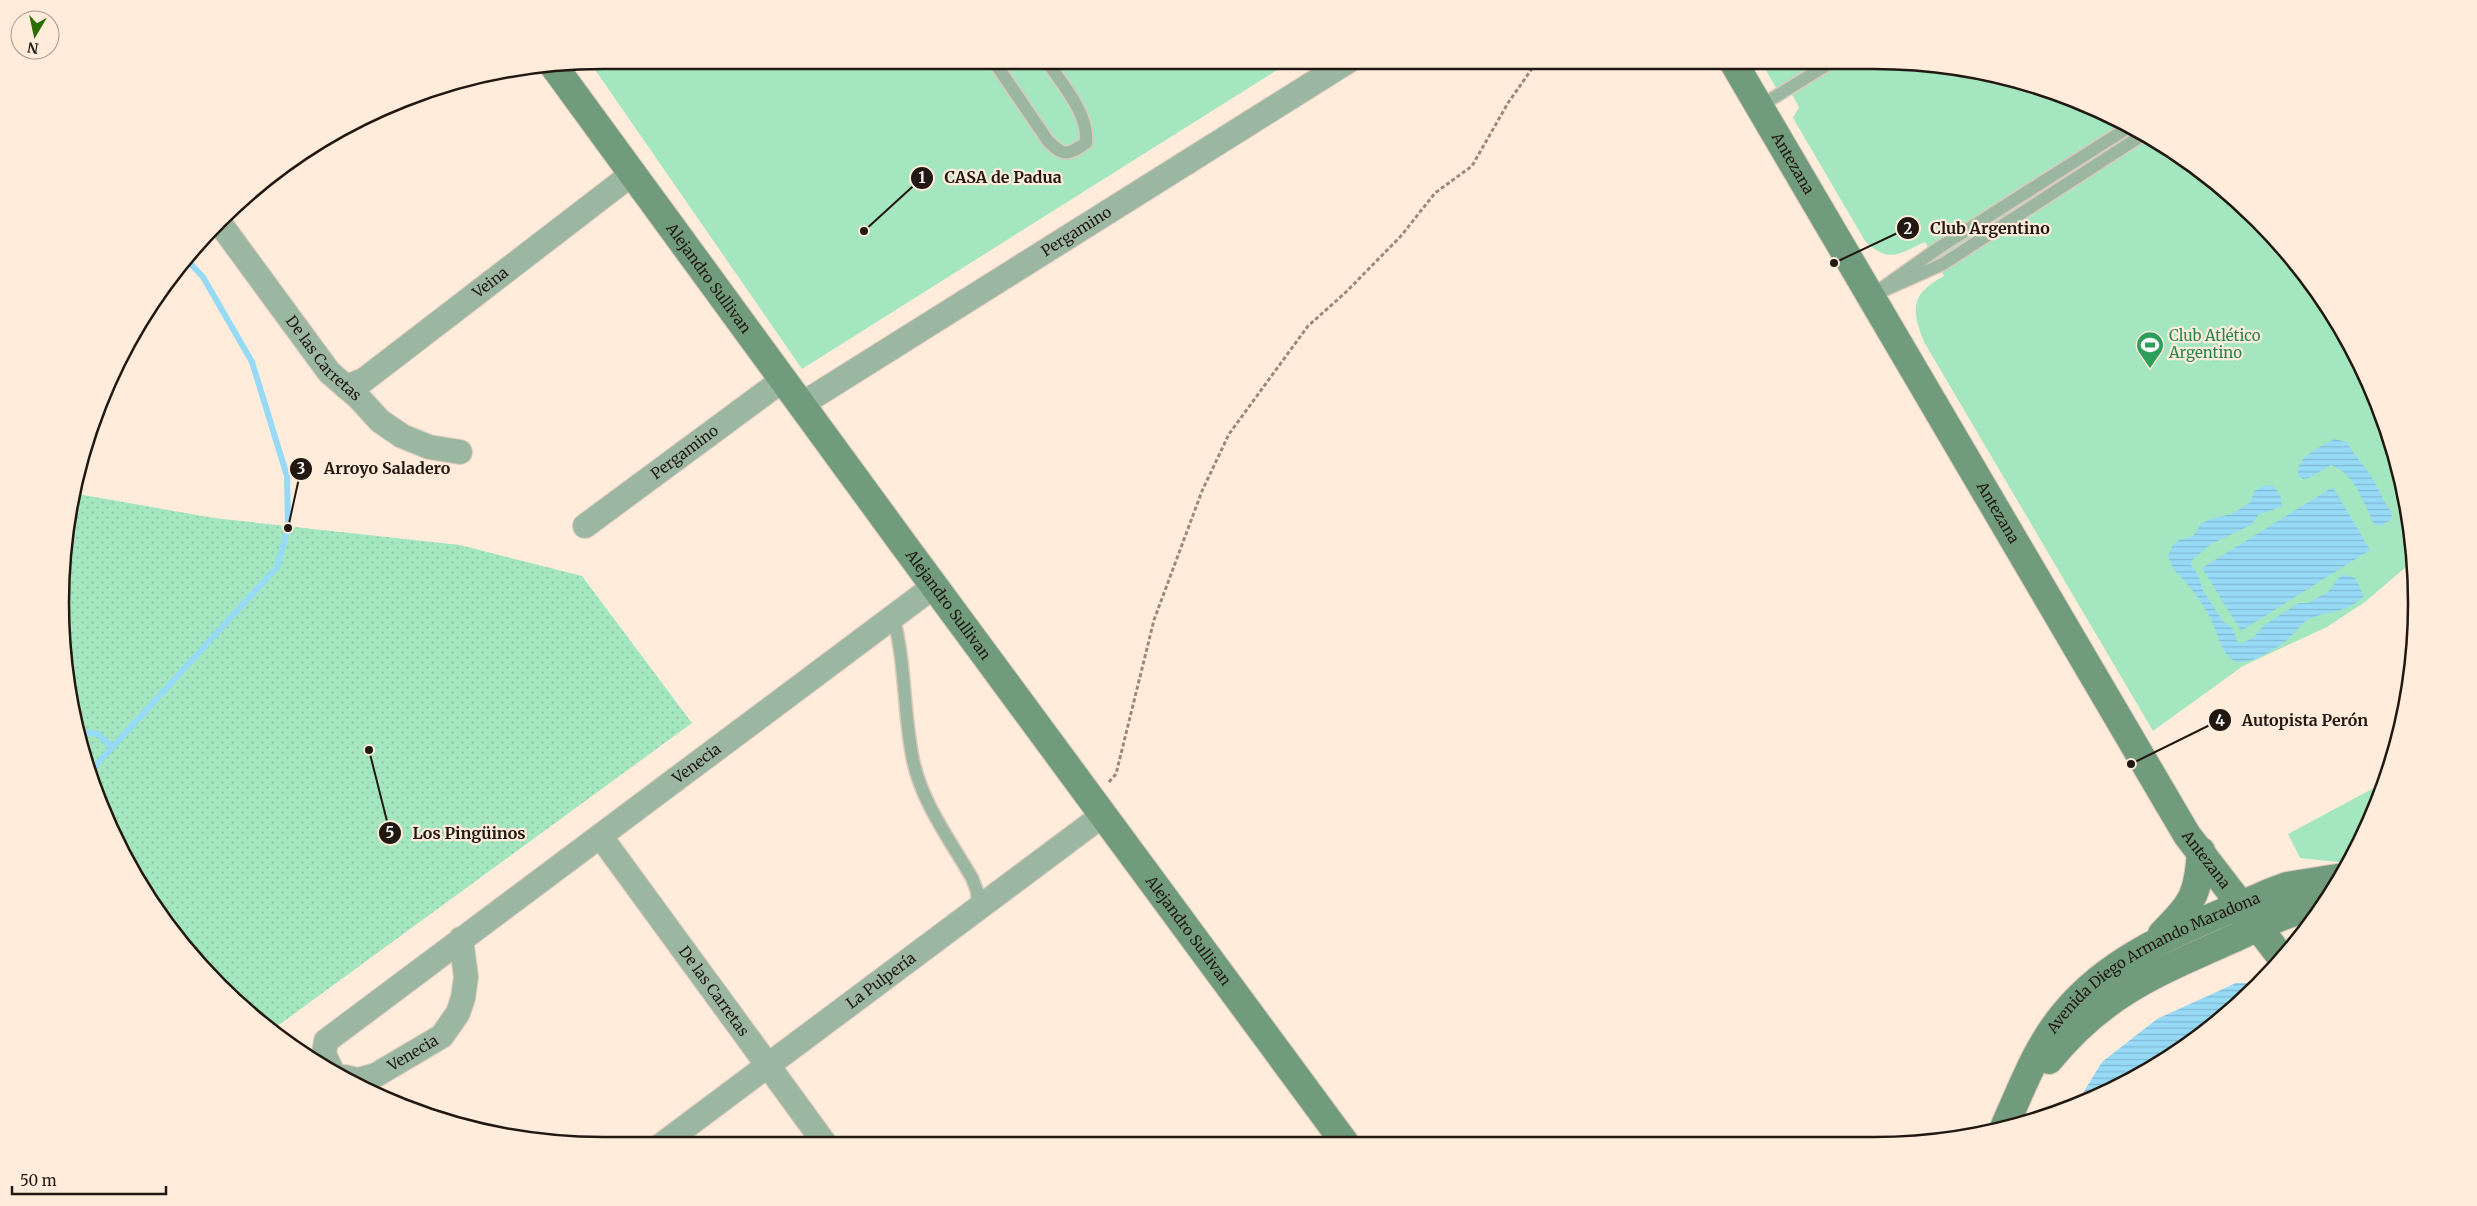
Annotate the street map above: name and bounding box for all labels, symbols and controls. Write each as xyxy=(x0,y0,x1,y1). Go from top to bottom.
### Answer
north arrow xyxy=(10,10,60,60)
text: N xyxy=(26,38,40,58)
street label: Antezana xyxy=(1767,128,1819,197)
callout: CASA de Padua xyxy=(910,162,1072,193)
text: CASA de Padua xyxy=(944,167,1062,187)
text: 1 xyxy=(919,168,926,187)
street label: Pergamino xyxy=(1038,202,1115,260)
callout: Club Argentino xyxy=(1895,213,2059,244)
street label: Alejandro Sullivan xyxy=(662,218,755,337)
text: Club Argentino xyxy=(1930,218,2050,238)
text: 2 xyxy=(1904,219,1913,238)
street label: Veina xyxy=(468,263,512,303)
street label: De las Carretas xyxy=(282,312,365,405)
place label: Club Atlético Argentino xyxy=(2168,326,2261,362)
sports icon: Club Atlético Argentino xyxy=(2135,330,2165,369)
street label: Pergamino xyxy=(647,421,722,483)
callout: Arroyo Saladero xyxy=(288,453,460,484)
text: Arroyo Saladero xyxy=(323,458,451,478)
text: 3 xyxy=(297,459,305,478)
street label: Antezana xyxy=(1972,477,2024,547)
street label: Alejandro Sullivan xyxy=(901,545,995,663)
callout: Autopista Perón xyxy=(2207,705,2378,736)
text: Autopista Perón xyxy=(2241,710,2368,730)
text: 4 xyxy=(2215,711,2225,730)
street label: Venecia xyxy=(668,739,724,788)
callout: Los Pingüinos xyxy=(377,818,535,849)
text: 5 xyxy=(386,823,394,842)
text: Los Pingüinos xyxy=(412,823,526,843)
street label: Antezana xyxy=(2178,826,2235,892)
street label: Alejandro Sullivan xyxy=(1141,871,1236,989)
street label: Avenida Diego Armando Maradona xyxy=(2042,888,2263,1038)
street label: De las Carretas xyxy=(675,942,753,1040)
street label: La Pulpería xyxy=(842,948,919,1013)
street label: Venecia xyxy=(383,1030,441,1075)
scale bar xyxy=(12,1164,166,1196)
text: 50 m xyxy=(20,1171,57,1190)

